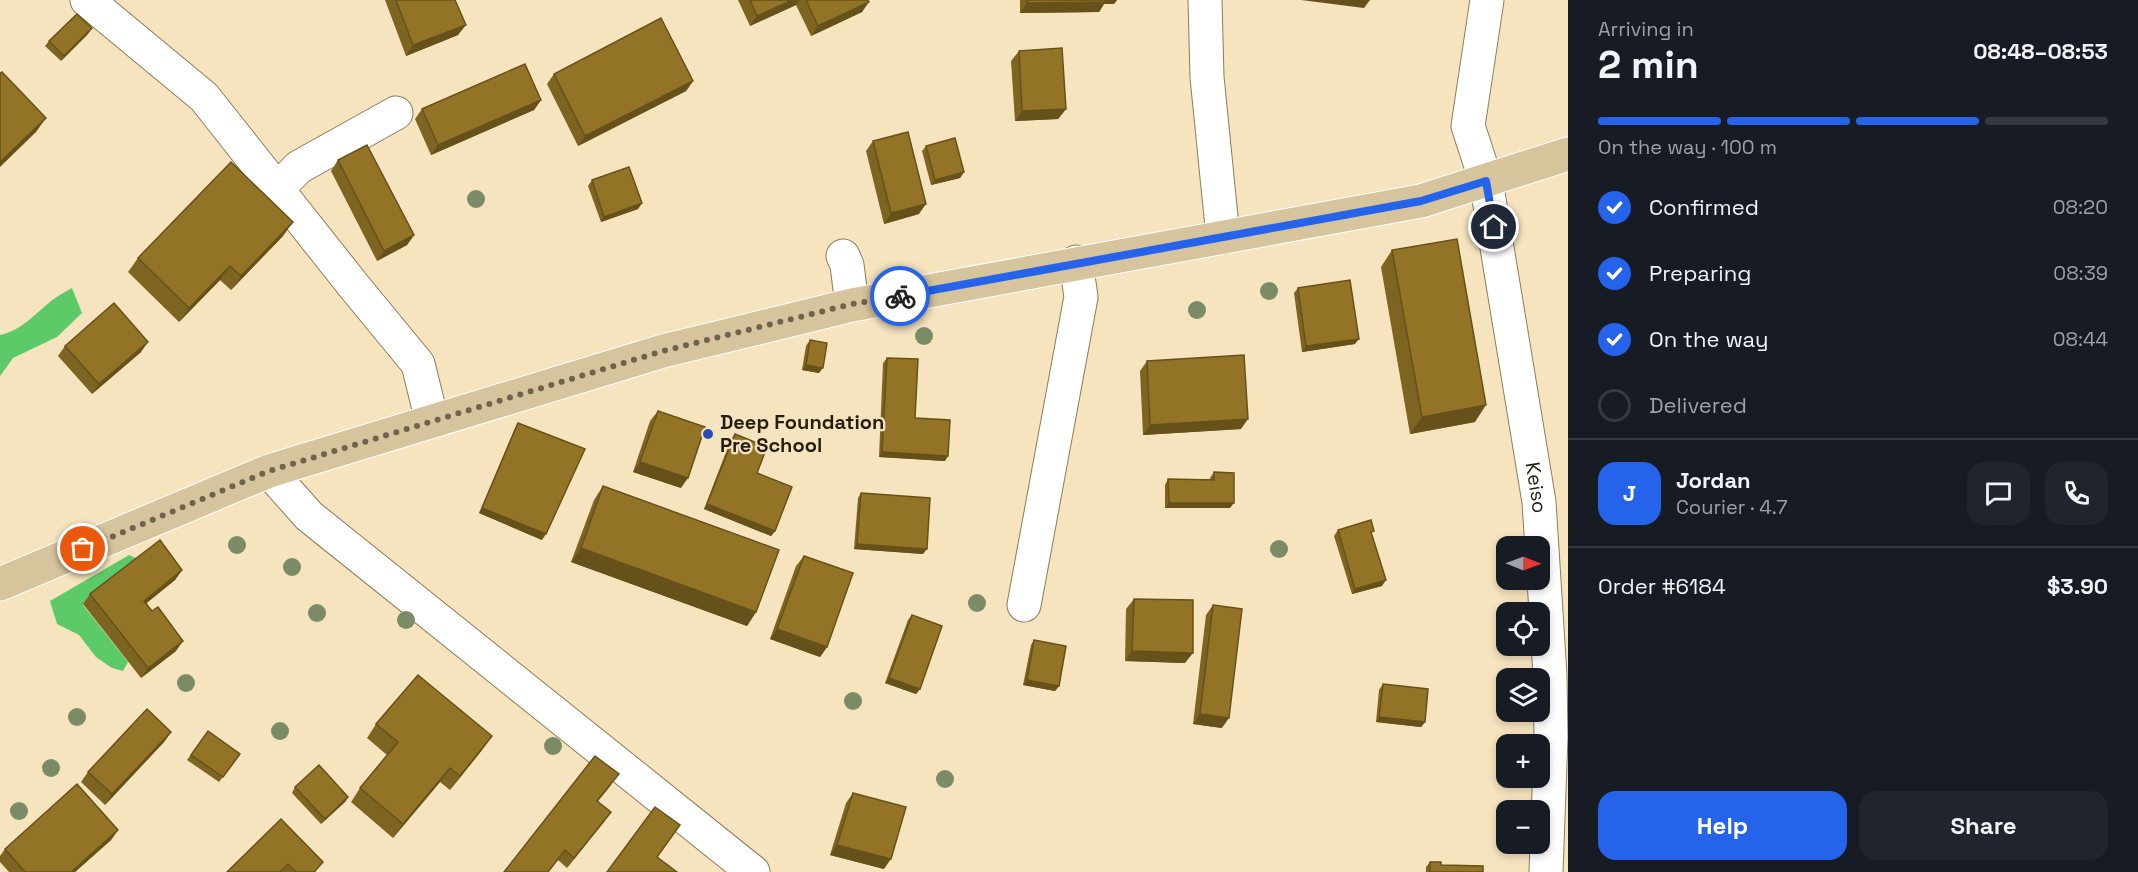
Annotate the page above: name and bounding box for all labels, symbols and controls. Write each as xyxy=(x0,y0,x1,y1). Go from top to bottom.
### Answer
text: Arriving in xyxy=(1598,16,1694,42)
text: 08:48–08:53 xyxy=(1973,37,2108,65)
text: 2 min xyxy=(1598,40,1699,89)
text: On the way · 100 m xyxy=(1598,134,1777,160)
icon: check xyxy=(1598,191,1631,224)
text: Confirmed xyxy=(1649,193,1759,221)
text: 08:20 xyxy=(2053,194,2108,220)
pin xyxy=(1468,201,1519,252)
icon: home xyxy=(1477,210,1510,243)
icon: check xyxy=(1598,257,1631,290)
text: Preparing xyxy=(1649,259,1751,287)
text: 08:39 xyxy=(2053,260,2108,286)
courier xyxy=(870,266,930,326)
icon: bike xyxy=(884,280,917,313)
icon: check xyxy=(1598,323,1631,356)
text: On the way xyxy=(1649,325,1768,353)
text: 08:44 xyxy=(2053,326,2108,352)
text: Delivered xyxy=(1649,391,1747,419)
place label: Deep Foundation Pre School xyxy=(720,409,884,458)
marker: Deep Foundation Pre School xyxy=(701,427,715,441)
street label: Keiso xyxy=(1520,460,1553,514)
button: chat xyxy=(1967,462,2030,525)
button: phone xyxy=(2045,462,2108,525)
text: Jordan xyxy=(1676,466,1751,494)
text: J xyxy=(1623,479,1636,507)
text: Courier · 4.7 xyxy=(1676,494,1787,520)
pin xyxy=(57,523,108,574)
icon: bag xyxy=(66,532,99,565)
north arrow xyxy=(1496,536,1550,590)
map controls xyxy=(1496,536,1550,854)
text: Order #6184 xyxy=(1598,572,1726,600)
text: $3.90 xyxy=(2047,572,2108,600)
button: locate xyxy=(1496,602,1550,656)
button: layers xyxy=(1496,668,1550,722)
button: + xyxy=(1496,734,1550,788)
button: Help xyxy=(1598,791,1847,860)
button: Share xyxy=(1859,791,2108,860)
button: − xyxy=(1496,800,1550,854)

